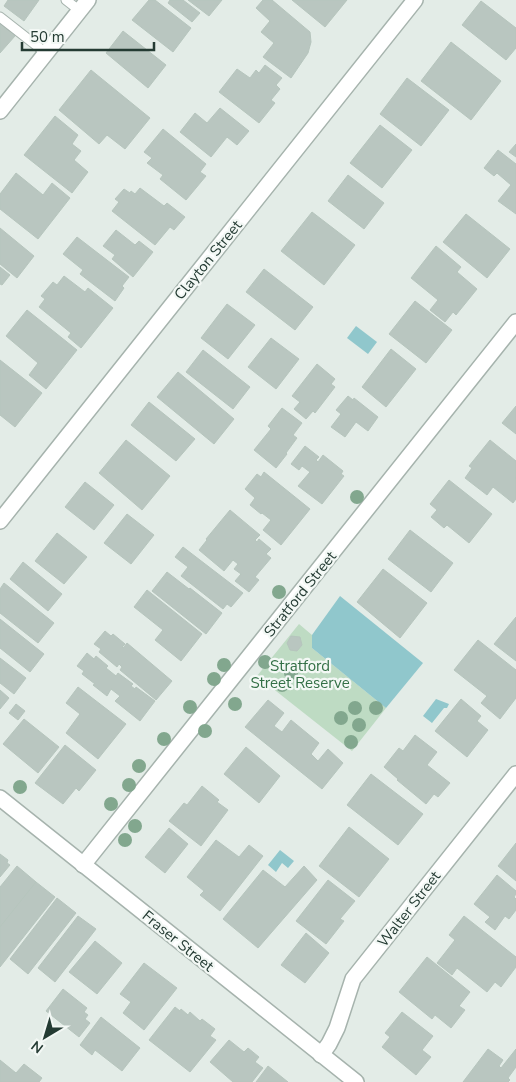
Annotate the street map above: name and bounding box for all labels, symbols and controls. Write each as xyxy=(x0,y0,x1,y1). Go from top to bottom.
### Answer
scale bar xyxy=(22,20,155,52)
text: 50 m xyxy=(30,27,65,47)
street label: Clayton Street xyxy=(170,215,247,304)
street label: Stratford Street xyxy=(259,546,341,641)
park label: Stratford Street Reserve xyxy=(250,656,350,693)
street label: Walter Street xyxy=(373,866,445,951)
street label: Fraser Street xyxy=(138,906,219,977)
north arrow xyxy=(20,1012,70,1062)
text: N xyxy=(27,1036,47,1058)

